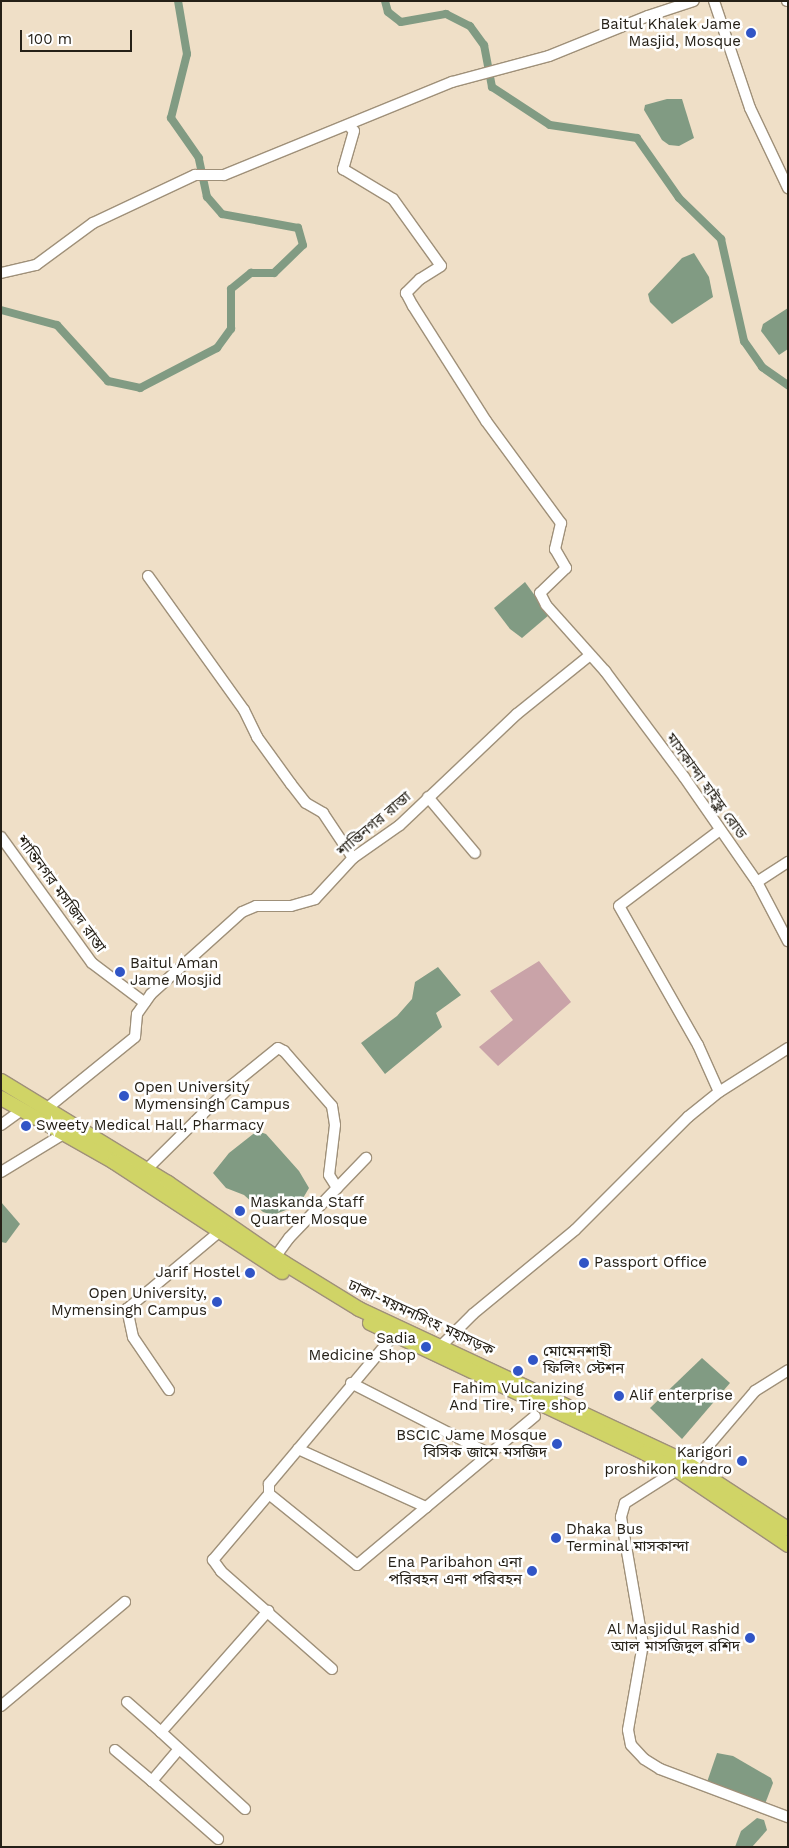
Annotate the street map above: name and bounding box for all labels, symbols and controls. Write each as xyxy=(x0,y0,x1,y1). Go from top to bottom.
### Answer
place label: Baitul Khalek Jame Masjid, Mosque xyxy=(599,15,741,50)
scale bar xyxy=(22,20,135,52)
marker: Baitul Khalek Jame Masjid, Mosque xyxy=(745,27,757,39)
text: 100 m xyxy=(28,30,72,48)
street label: মাসকান্দা হাইস্কুল রোড xyxy=(662,730,750,842)
street label: শান্তিনগর রাস্তা xyxy=(333,788,415,860)
street label: শান্তিনগর মসজিদ রাস্তা xyxy=(13,832,109,956)
place label: Baitul Aman Jame Mosjid xyxy=(130,954,222,989)
marker: Baitul Aman Jame Mosjid xyxy=(114,966,126,978)
place label: Open University Mymensingh Campus xyxy=(134,1078,290,1113)
marker: Open University Mymensingh Campus xyxy=(118,1090,130,1102)
place label: Sweety Medical Hall, Pharmacy xyxy=(36,1117,265,1135)
marker: Sweety Medical Hall, Pharmacy xyxy=(20,1120,32,1132)
place label: Maskanda Staff Quarter Mosque xyxy=(250,1193,368,1228)
marker: Maskanda Staff Quarter Mosque xyxy=(234,1205,246,1217)
place label: Passport Office xyxy=(594,1254,707,1272)
marker: Passport Office xyxy=(578,1257,590,1269)
place label: Jarif Hostel xyxy=(155,1264,240,1282)
marker: Jarif Hostel xyxy=(244,1267,256,1279)
street label: ঢাকা-ময়মনসিংহ মহাসড়ক xyxy=(345,1276,497,1360)
place label: Open University, Mymensingh Campus xyxy=(51,1284,207,1319)
marker: Open University, Mymensingh Campus xyxy=(211,1296,223,1308)
place label: Sadia Medicine Shop xyxy=(309,1329,416,1364)
marker: Sadia Medicine Shop xyxy=(420,1341,432,1353)
place label: মোমেনশাহী ফিলিং স্টেশন xyxy=(543,1342,624,1377)
marker: মোমেনশাহী ফিলিং স্টেশন xyxy=(527,1354,539,1366)
marker: Fahim Vulcanizing And Tire, Tire shop xyxy=(512,1365,524,1377)
place label: Fahim Vulcanizing And Tire, Tire shop xyxy=(449,1379,587,1414)
place label: Alif enterprise xyxy=(629,1387,733,1405)
marker: Alif enterprise xyxy=(613,1390,625,1402)
place label: BSCIC Jame Mosque বিসিক জামে মসজিদ xyxy=(396,1426,547,1461)
marker: BSCIC Jame Mosque বিসিক জামে মসজিদ xyxy=(551,1438,563,1450)
place label: Karigori proshikon kendro xyxy=(604,1443,732,1478)
marker: Karigori proshikon kendro xyxy=(736,1455,748,1467)
place label: Dhaka Bus Terminal মাসকান্দা xyxy=(566,1520,689,1555)
marker: Dhaka Bus Terminal মাসকান্দা xyxy=(550,1532,562,1544)
place label: Ena Paribahon এনা পরিবহন এনা পরিবহন xyxy=(387,1553,522,1588)
marker: Ena Paribahon এনা পরিবহন এনা পরিবহন xyxy=(526,1565,538,1577)
place label: Al Masjidul Rashid আল মাসজিদুল রশিদ xyxy=(606,1620,740,1655)
marker: Al Masjidul Rashid আল মাসজিদুল রশিদ xyxy=(744,1632,756,1644)

